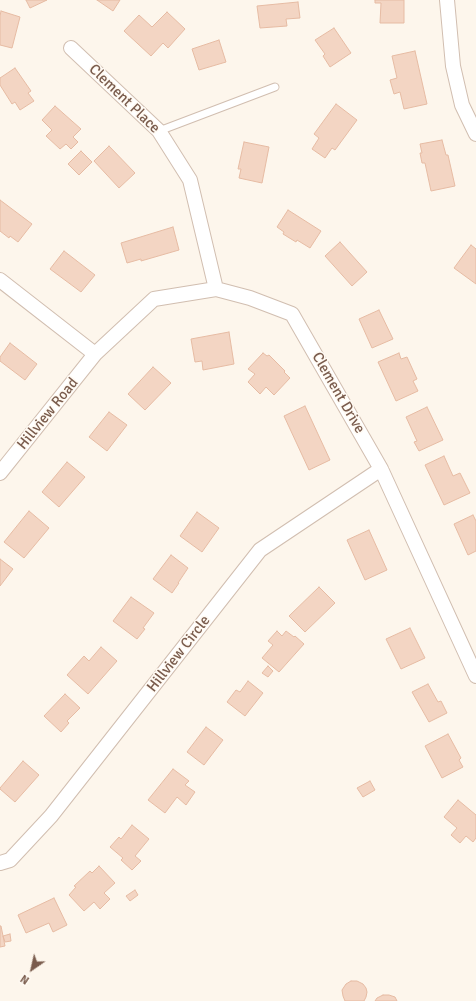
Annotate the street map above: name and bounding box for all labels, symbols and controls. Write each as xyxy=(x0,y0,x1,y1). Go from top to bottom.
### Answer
street label: Clement Place xyxy=(85,61,163,137)
street label: Clement Drive xyxy=(308,349,368,437)
street label: Hillview Road xyxy=(14,375,82,453)
street label: Hillview Circle xyxy=(144,612,214,696)
north arrow xyxy=(12,949,52,989)
text: N xyxy=(18,972,32,987)

